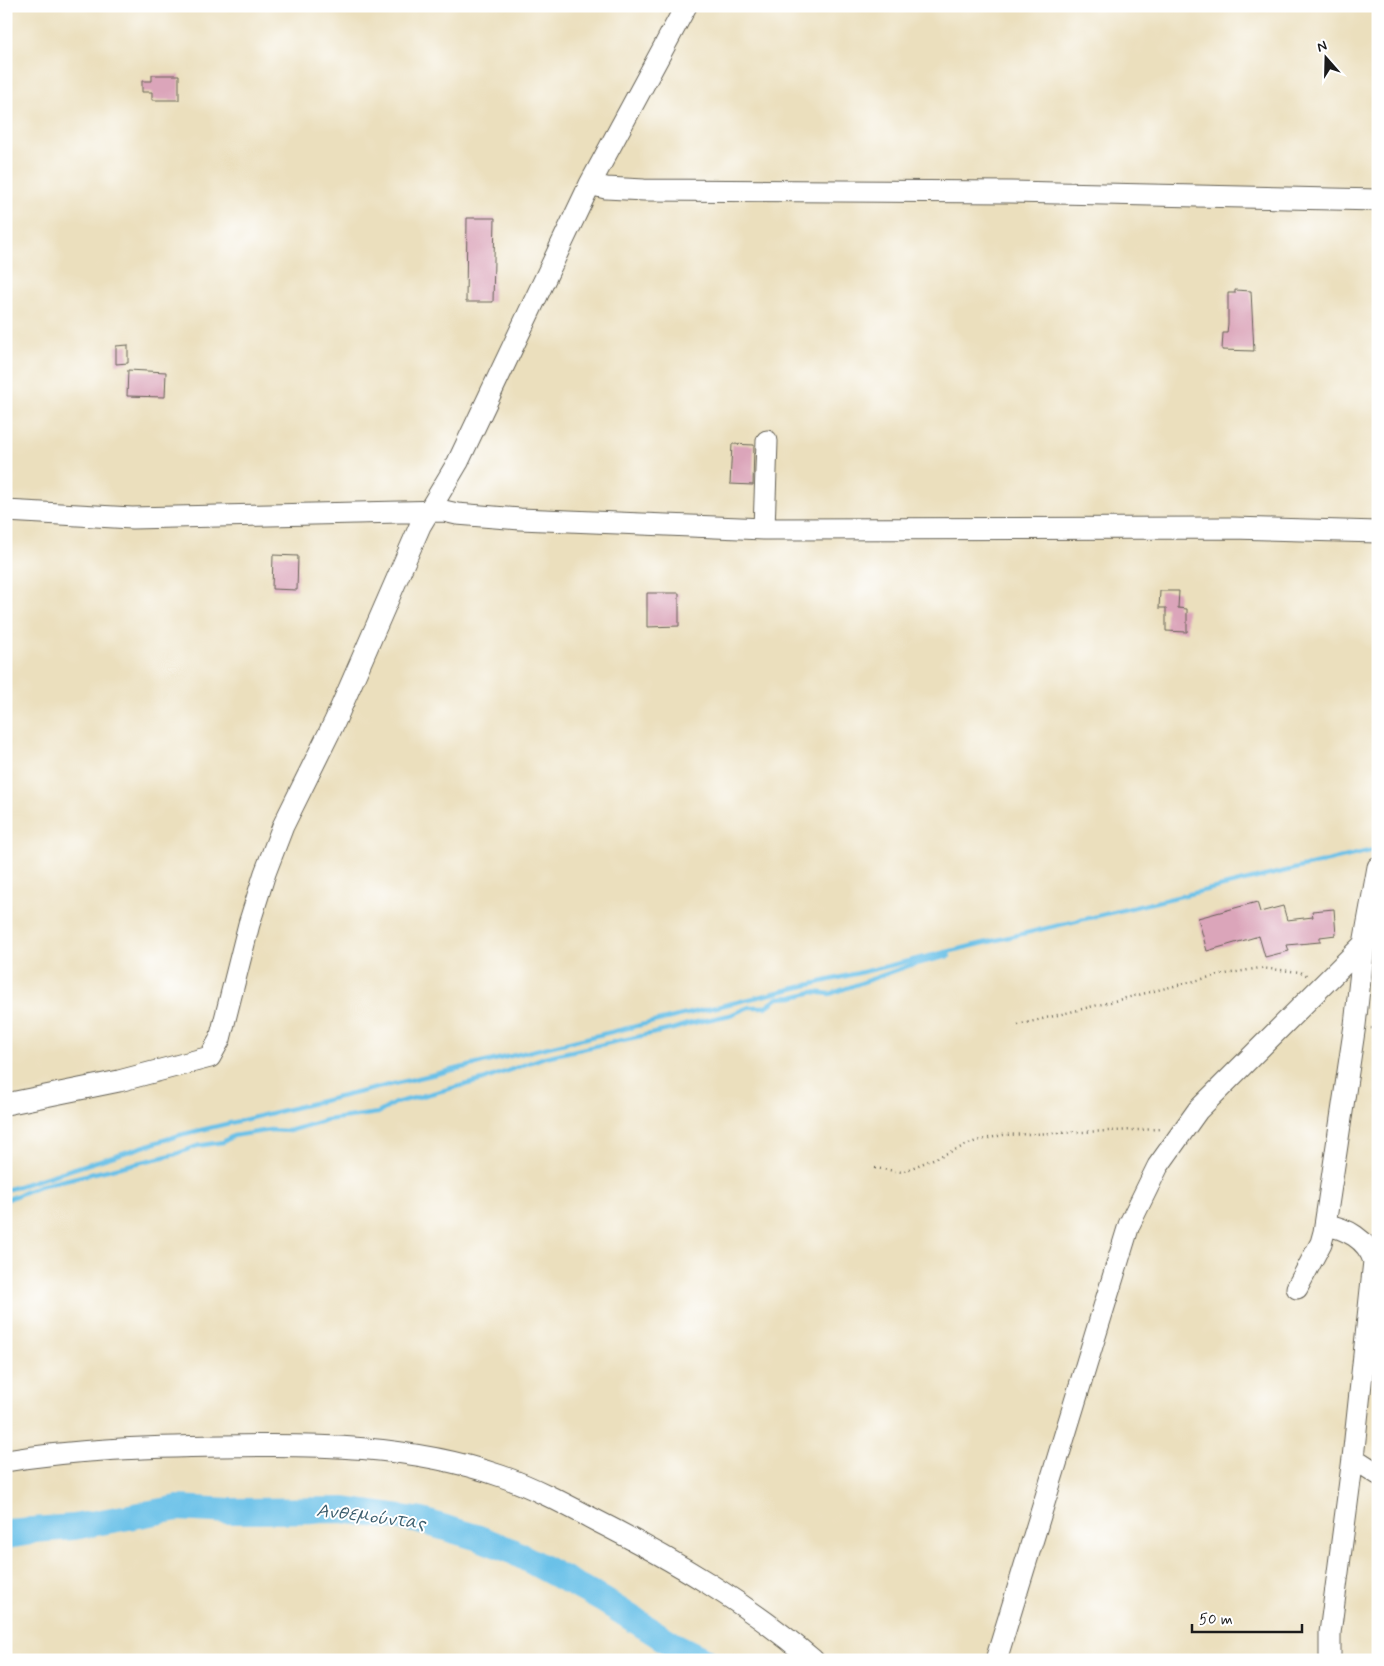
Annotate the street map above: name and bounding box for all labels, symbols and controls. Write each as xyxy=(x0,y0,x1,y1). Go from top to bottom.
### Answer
north arrow xyxy=(1302,32,1352,82)
text: N xyxy=(1314,37,1329,57)
water label: Ανθεμούντας xyxy=(315,1498,429,1536)
scale bar xyxy=(1192,1601,1302,1633)
text: 50 m xyxy=(1199,1610,1233,1630)

